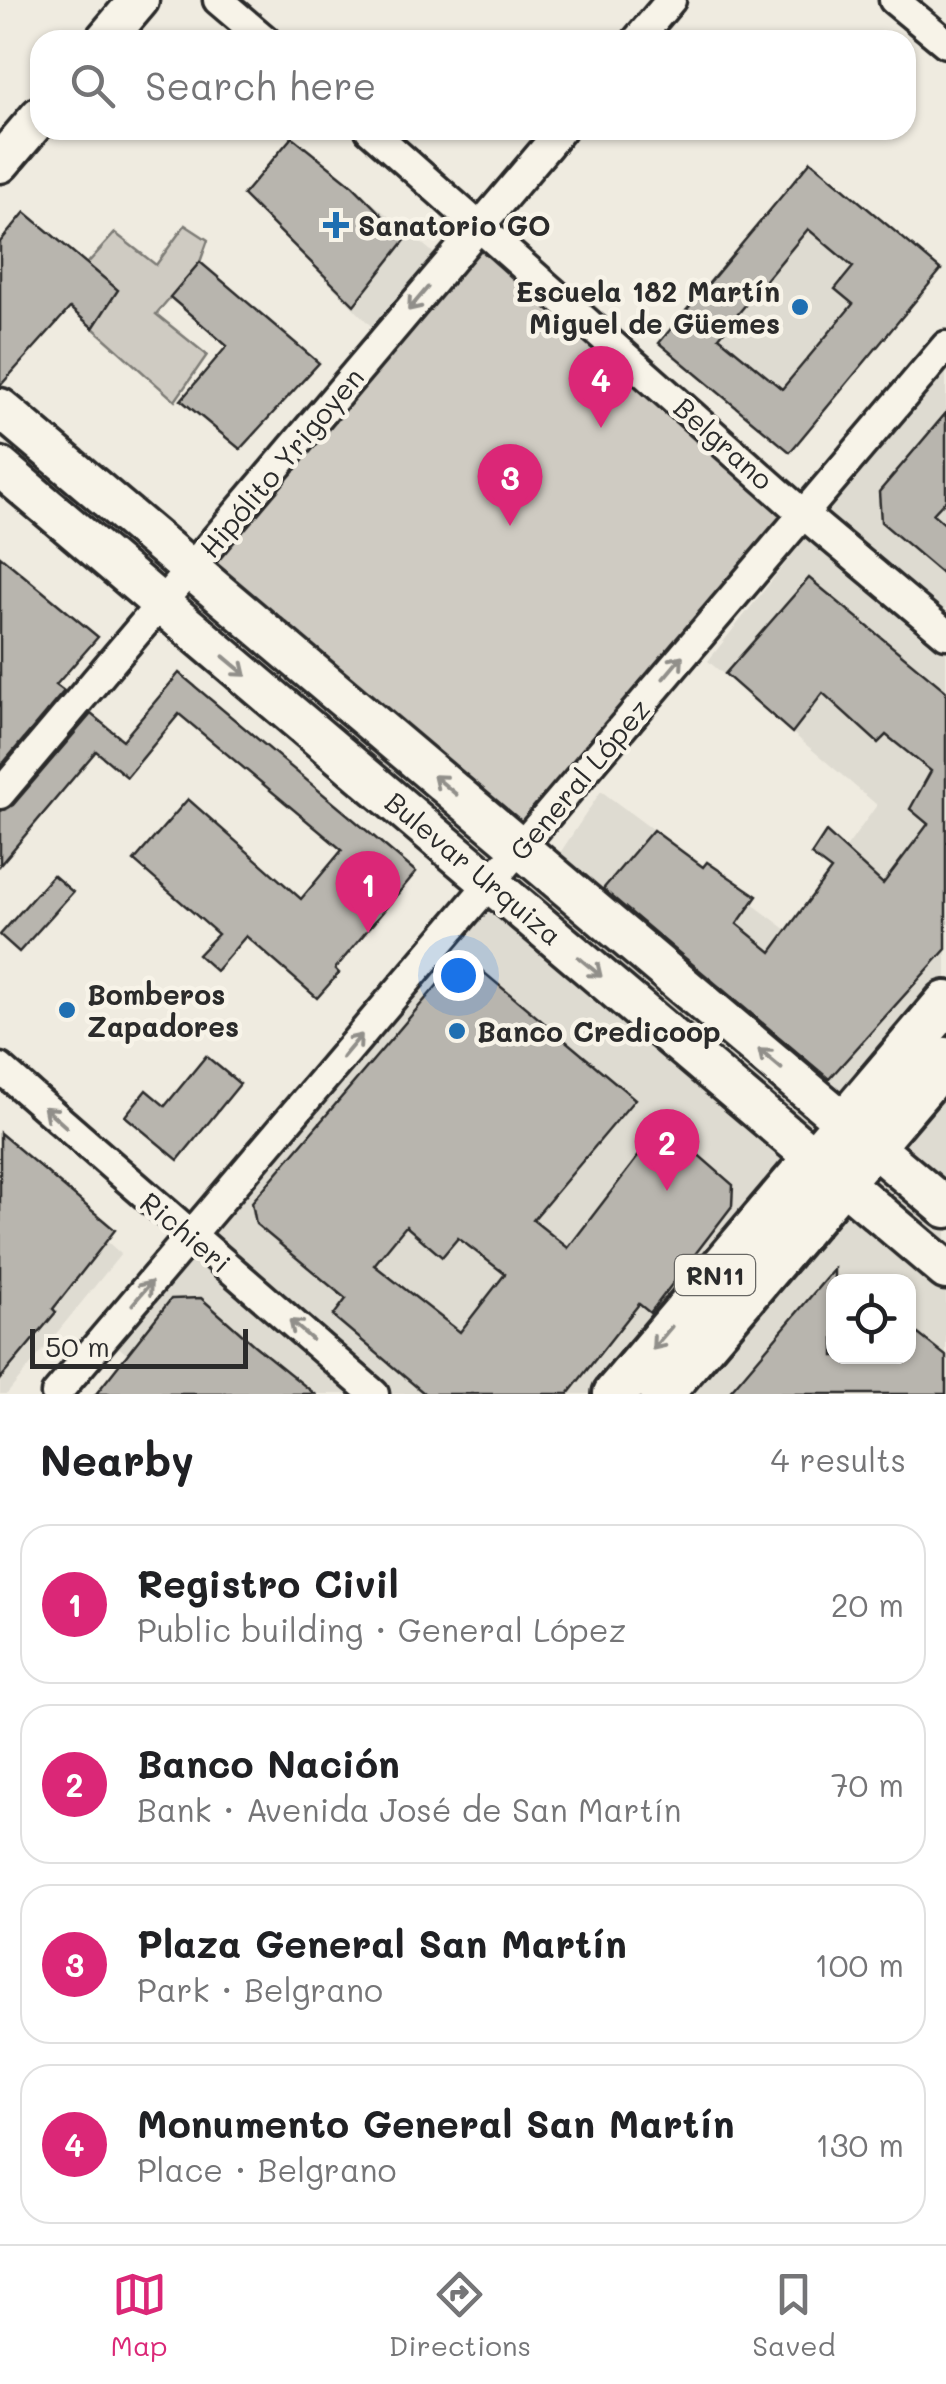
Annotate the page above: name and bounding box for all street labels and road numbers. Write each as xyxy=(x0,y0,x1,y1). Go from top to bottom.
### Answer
street label: Hipólito Yrigoyen xyxy=(191,360,371,564)
street label: Belgrano xyxy=(667,389,781,497)
street label: General López xyxy=(501,691,657,867)
street label: Bulevar Urquiza xyxy=(378,784,570,952)
street label: Richieri xyxy=(133,1184,239,1280)
road number: RN11 xyxy=(675,1255,755,1295)

